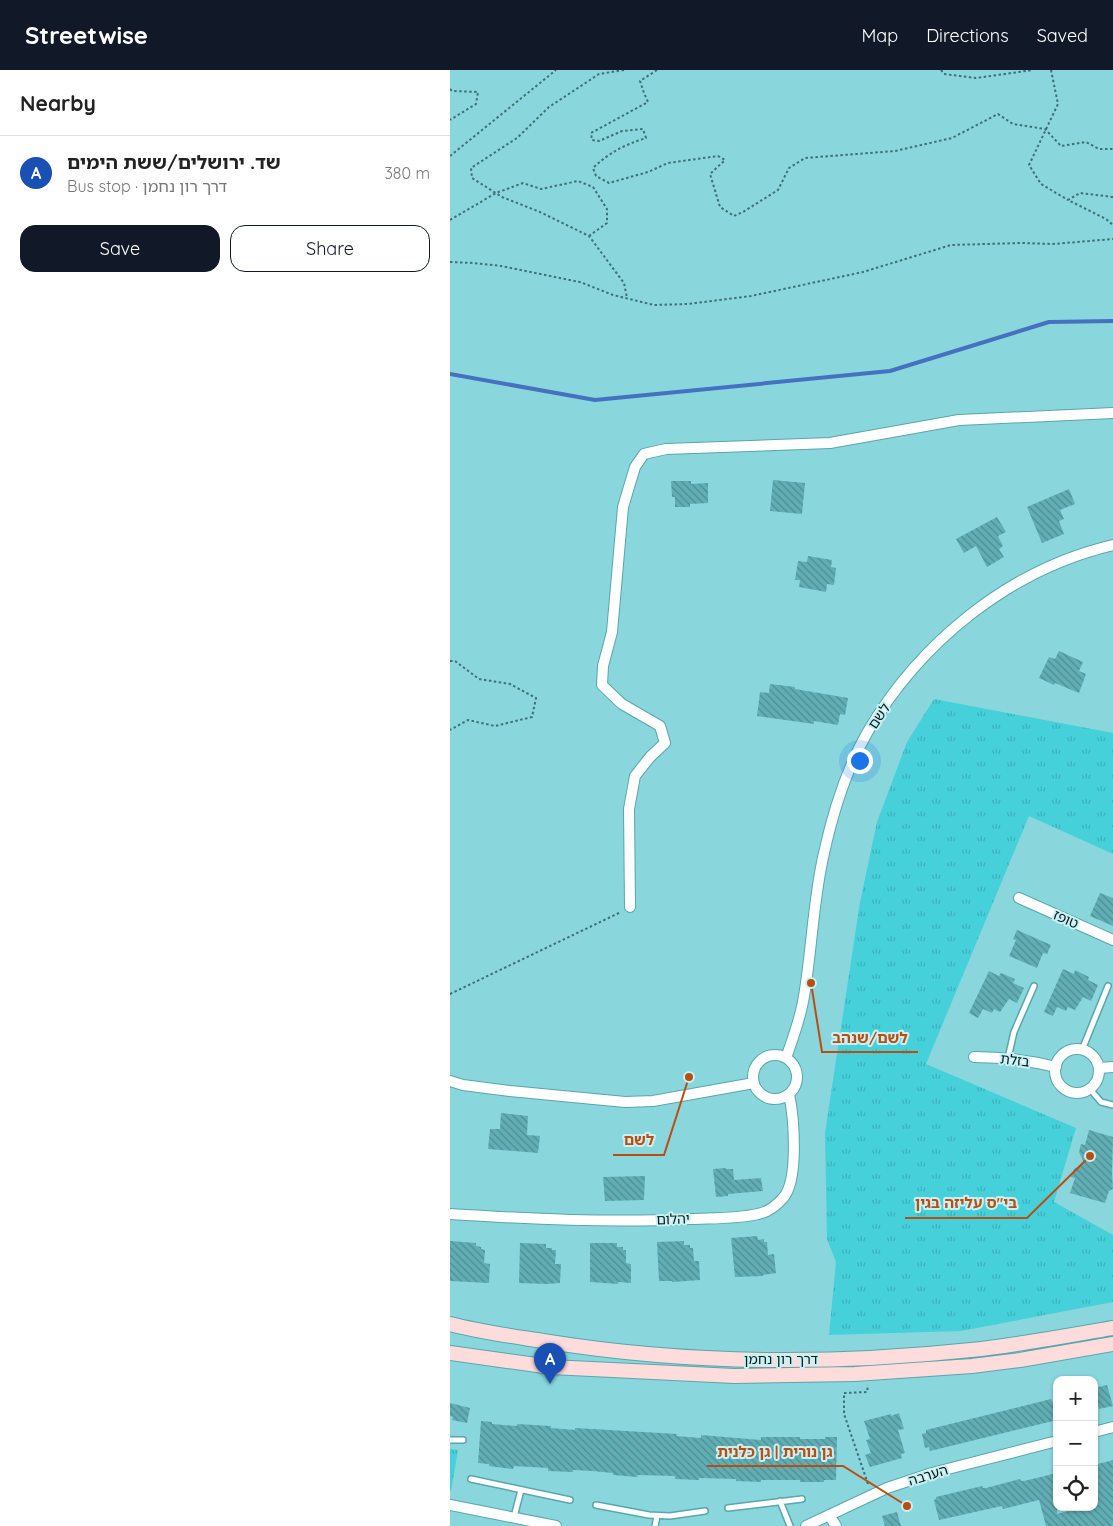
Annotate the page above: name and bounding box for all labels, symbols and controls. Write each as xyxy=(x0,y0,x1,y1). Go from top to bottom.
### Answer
text: Streetwise xyxy=(25,20,148,50)
text: Map xyxy=(861,24,898,47)
text: Directions xyxy=(926,24,1009,47)
text: Saved xyxy=(1037,24,1088,47)
text: Nearby xyxy=(20,90,96,116)
text: שד. ירושלים/ששת הימים xyxy=(67,150,281,174)
text: A xyxy=(31,163,41,183)
text: 380 m xyxy=(384,163,430,183)
text: Bus stop · דרך רון נחמן xyxy=(67,176,227,196)
button: Save xyxy=(20,225,220,272)
button: Share xyxy=(230,225,430,272)
street label: לשם xyxy=(864,700,894,732)
your location xyxy=(847,748,873,774)
street label: טופז xyxy=(1051,906,1082,933)
callout: לשם/שנהב xyxy=(822,1022,918,1052)
text: לשם/שנהב xyxy=(832,1028,908,1047)
street label: בזלת xyxy=(999,1049,1031,1071)
callout: לשם xyxy=(613,1125,664,1155)
text: לשם xyxy=(624,1130,654,1149)
callout: בי"ס עליזה בגין xyxy=(905,1188,1027,1218)
text: בי"ס עליזה בגין xyxy=(915,1193,1017,1212)
street label: יהלום xyxy=(656,1209,690,1229)
pin: A xyxy=(534,1343,566,1384)
street label: דרך רון נחמן xyxy=(744,1350,818,1368)
map controls xyxy=(1053,1376,1098,1511)
button: + xyxy=(1053,1376,1098,1421)
button: − xyxy=(1053,1421,1098,1466)
callout: גן נורית | גן כלנית xyxy=(707,1436,843,1466)
text: גן נורית | גן כלנית xyxy=(717,1442,833,1461)
street label: הערבה xyxy=(906,1460,950,1490)
button: locate xyxy=(1053,1466,1098,1511)

